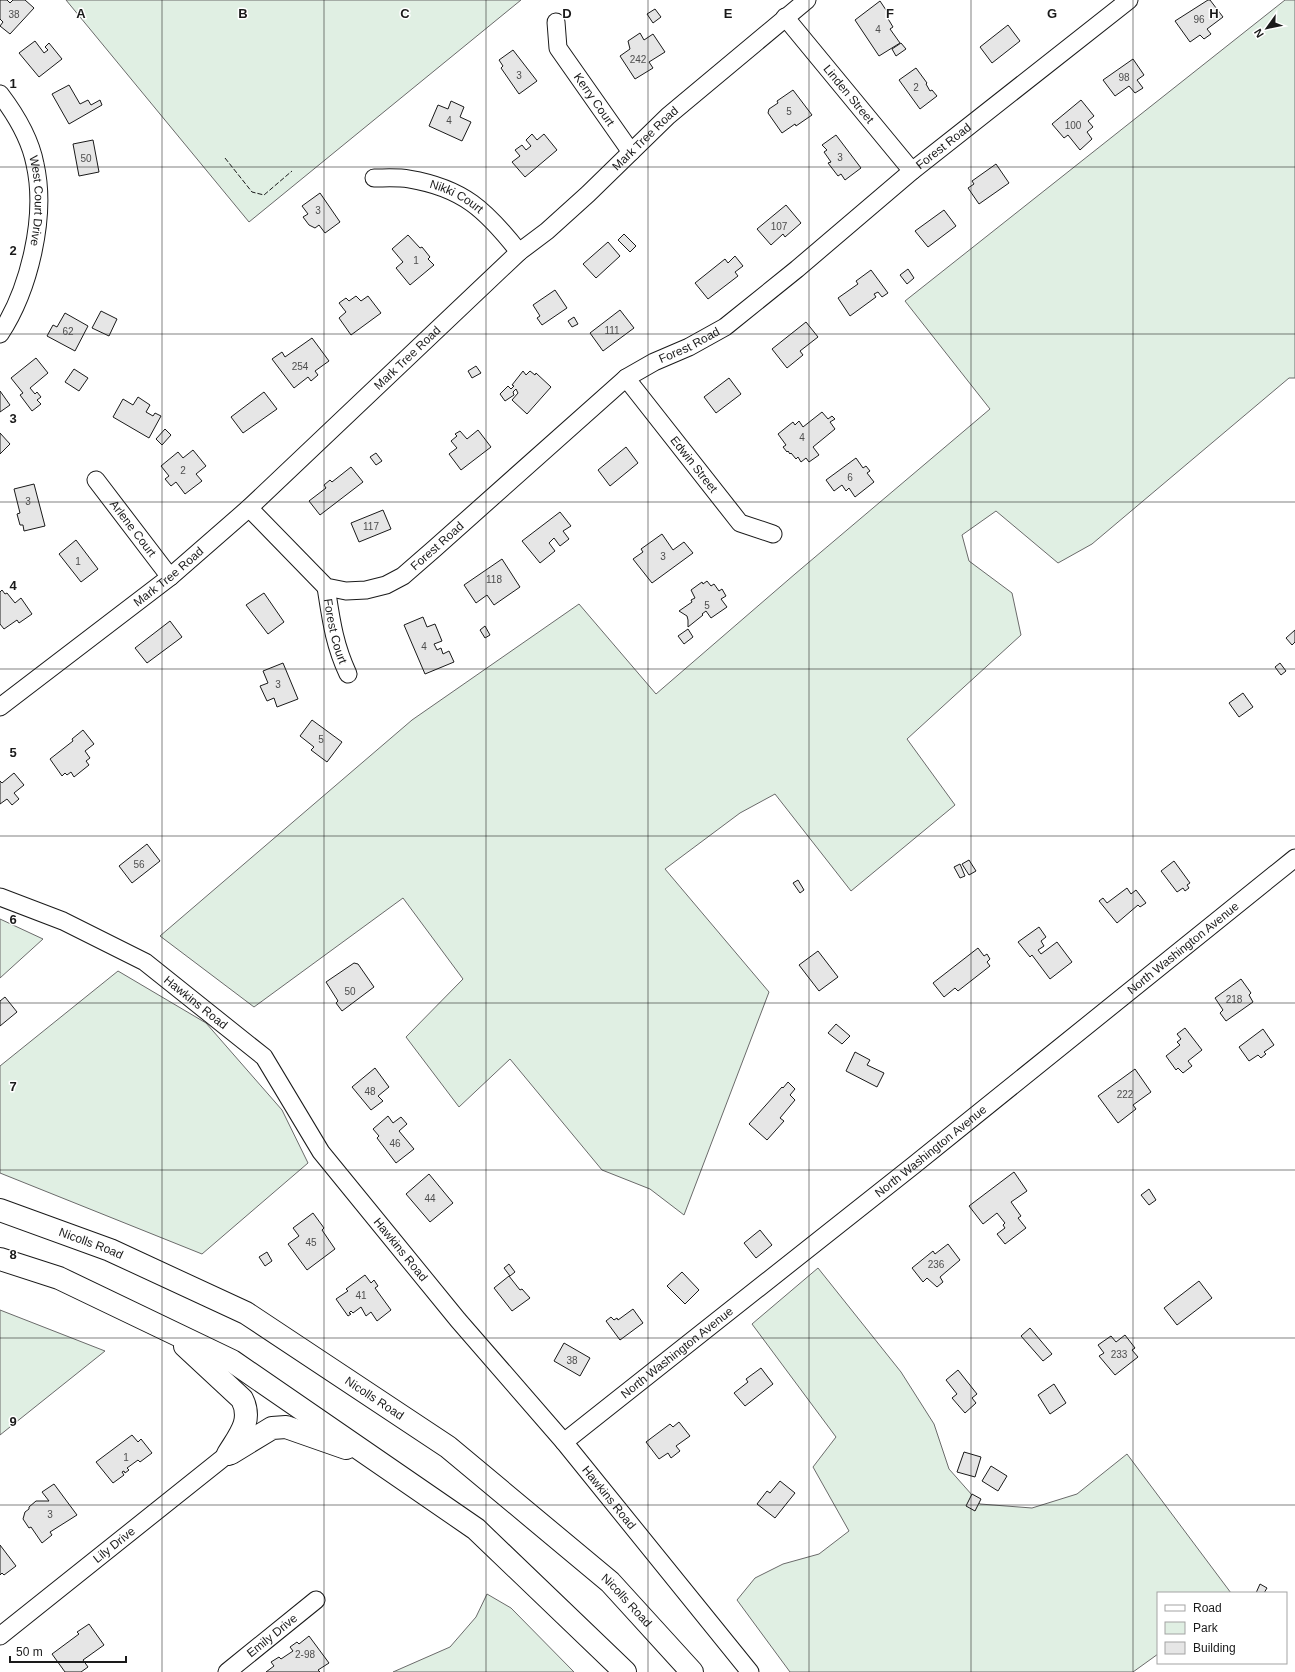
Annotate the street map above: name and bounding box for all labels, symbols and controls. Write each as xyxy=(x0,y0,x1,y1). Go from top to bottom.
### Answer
text: A xyxy=(76,6,86,21)
text: B xyxy=(238,6,248,21)
text: C xyxy=(400,6,410,21)
text: D xyxy=(562,6,572,21)
text: E xyxy=(724,6,733,21)
text: F xyxy=(886,6,894,21)
text: G xyxy=(1047,6,1057,21)
text: H xyxy=(1209,6,1219,21)
north arrow xyxy=(1247,8,1287,48)
house number: 38 xyxy=(8,9,20,20)
house number: 96 xyxy=(1193,14,1205,25)
house number: 4 xyxy=(875,24,881,35)
text: N xyxy=(1251,27,1266,40)
house number: 242 xyxy=(630,54,647,65)
street label: Linden Street xyxy=(820,62,877,127)
house number: 3 xyxy=(516,70,522,81)
street label: Kerry Court xyxy=(571,70,618,129)
house number: 98 xyxy=(1118,72,1130,83)
text: 1 xyxy=(9,76,17,91)
house number: 2 xyxy=(913,82,919,93)
street label: Mark Tree Road xyxy=(609,103,681,173)
house number: 5 xyxy=(786,106,792,117)
house number: 4 xyxy=(446,115,452,126)
street label: Forest Road xyxy=(913,120,974,172)
house number: 100 xyxy=(1065,120,1082,131)
house number: 3 xyxy=(837,152,843,163)
house number: 50 xyxy=(80,153,92,164)
street label: West Court Drive xyxy=(26,154,46,248)
street label: Nikki Court xyxy=(428,177,487,217)
house number: 3 xyxy=(315,205,321,216)
house number: 107 xyxy=(771,221,788,232)
text: 2 xyxy=(9,243,17,258)
house number: 1 xyxy=(413,255,419,266)
street label: Mark Tree Road xyxy=(371,323,443,393)
street label: Forest Road xyxy=(657,324,722,366)
house number: 111 xyxy=(604,325,620,336)
house number: 62 xyxy=(62,326,74,337)
house number: 254 xyxy=(292,361,309,372)
text: 3 xyxy=(9,411,17,426)
house number: 4 xyxy=(799,432,805,443)
street label: Edwin Street xyxy=(667,433,721,496)
house number: 2 xyxy=(180,465,186,476)
house number: 6 xyxy=(847,472,853,483)
house number: 3 xyxy=(25,496,31,507)
street label: Arlene Court xyxy=(107,497,159,560)
street label: Forest Road xyxy=(408,519,467,573)
house number: 117 xyxy=(363,521,379,532)
street label: Mark Tree Road xyxy=(131,544,206,609)
house number: 3 xyxy=(660,551,666,562)
house number: 1 xyxy=(75,556,81,567)
house number: 118 xyxy=(486,574,502,585)
text: 4 xyxy=(9,578,17,593)
street label: Forest Court xyxy=(321,598,350,666)
house number: 5 xyxy=(704,600,710,611)
house number: 4 xyxy=(421,641,427,652)
house number: 3 xyxy=(275,679,281,690)
house number: 5 xyxy=(318,734,324,745)
text: 5 xyxy=(9,745,17,760)
house number: 56 xyxy=(133,859,145,870)
street label: North Washington Avenue xyxy=(1125,899,1242,997)
text: 6 xyxy=(9,912,17,927)
street label: Hawkins Road xyxy=(161,973,230,1032)
house number: 50 xyxy=(344,986,356,997)
house number: 218 xyxy=(1226,994,1243,1005)
text: 7 xyxy=(9,1079,17,1094)
house number: 48 xyxy=(364,1086,376,1097)
house number: 222 xyxy=(1117,1089,1134,1100)
street label: North Washington Avenue xyxy=(872,1102,990,1200)
house number: 46 xyxy=(389,1138,401,1149)
house number: 44 xyxy=(424,1193,436,1204)
street label: Hawkins Road xyxy=(371,1215,430,1284)
street label: Nicolls Road xyxy=(57,1225,125,1262)
house number: 45 xyxy=(305,1237,317,1248)
text: 8 xyxy=(9,1247,17,1262)
house number: 236 xyxy=(928,1259,945,1270)
house number: 41 xyxy=(355,1290,367,1301)
street label: North Washington Avenue xyxy=(618,1304,736,1401)
house number: 233 xyxy=(1111,1349,1128,1360)
house number: 38 xyxy=(566,1355,578,1366)
street label: Nicolls Road xyxy=(342,1374,406,1423)
text: 9 xyxy=(9,1414,17,1429)
house number: 1 xyxy=(123,1452,129,1463)
street label: Hawkins Road xyxy=(579,1463,639,1532)
house number: 3 xyxy=(47,1509,53,1520)
street label: Lily Drive xyxy=(90,1524,138,1566)
street label: Nicolls Road xyxy=(599,1571,655,1630)
legend xyxy=(1157,1592,1287,1664)
text: Road xyxy=(1193,1601,1222,1615)
street label: Emily Drive xyxy=(244,1611,300,1660)
text: Park xyxy=(1193,1621,1219,1635)
scale bar xyxy=(10,1638,126,1664)
text: Building xyxy=(1193,1641,1236,1655)
text: 50 m xyxy=(16,1645,43,1659)
house number: 2-98 xyxy=(295,1649,315,1660)

